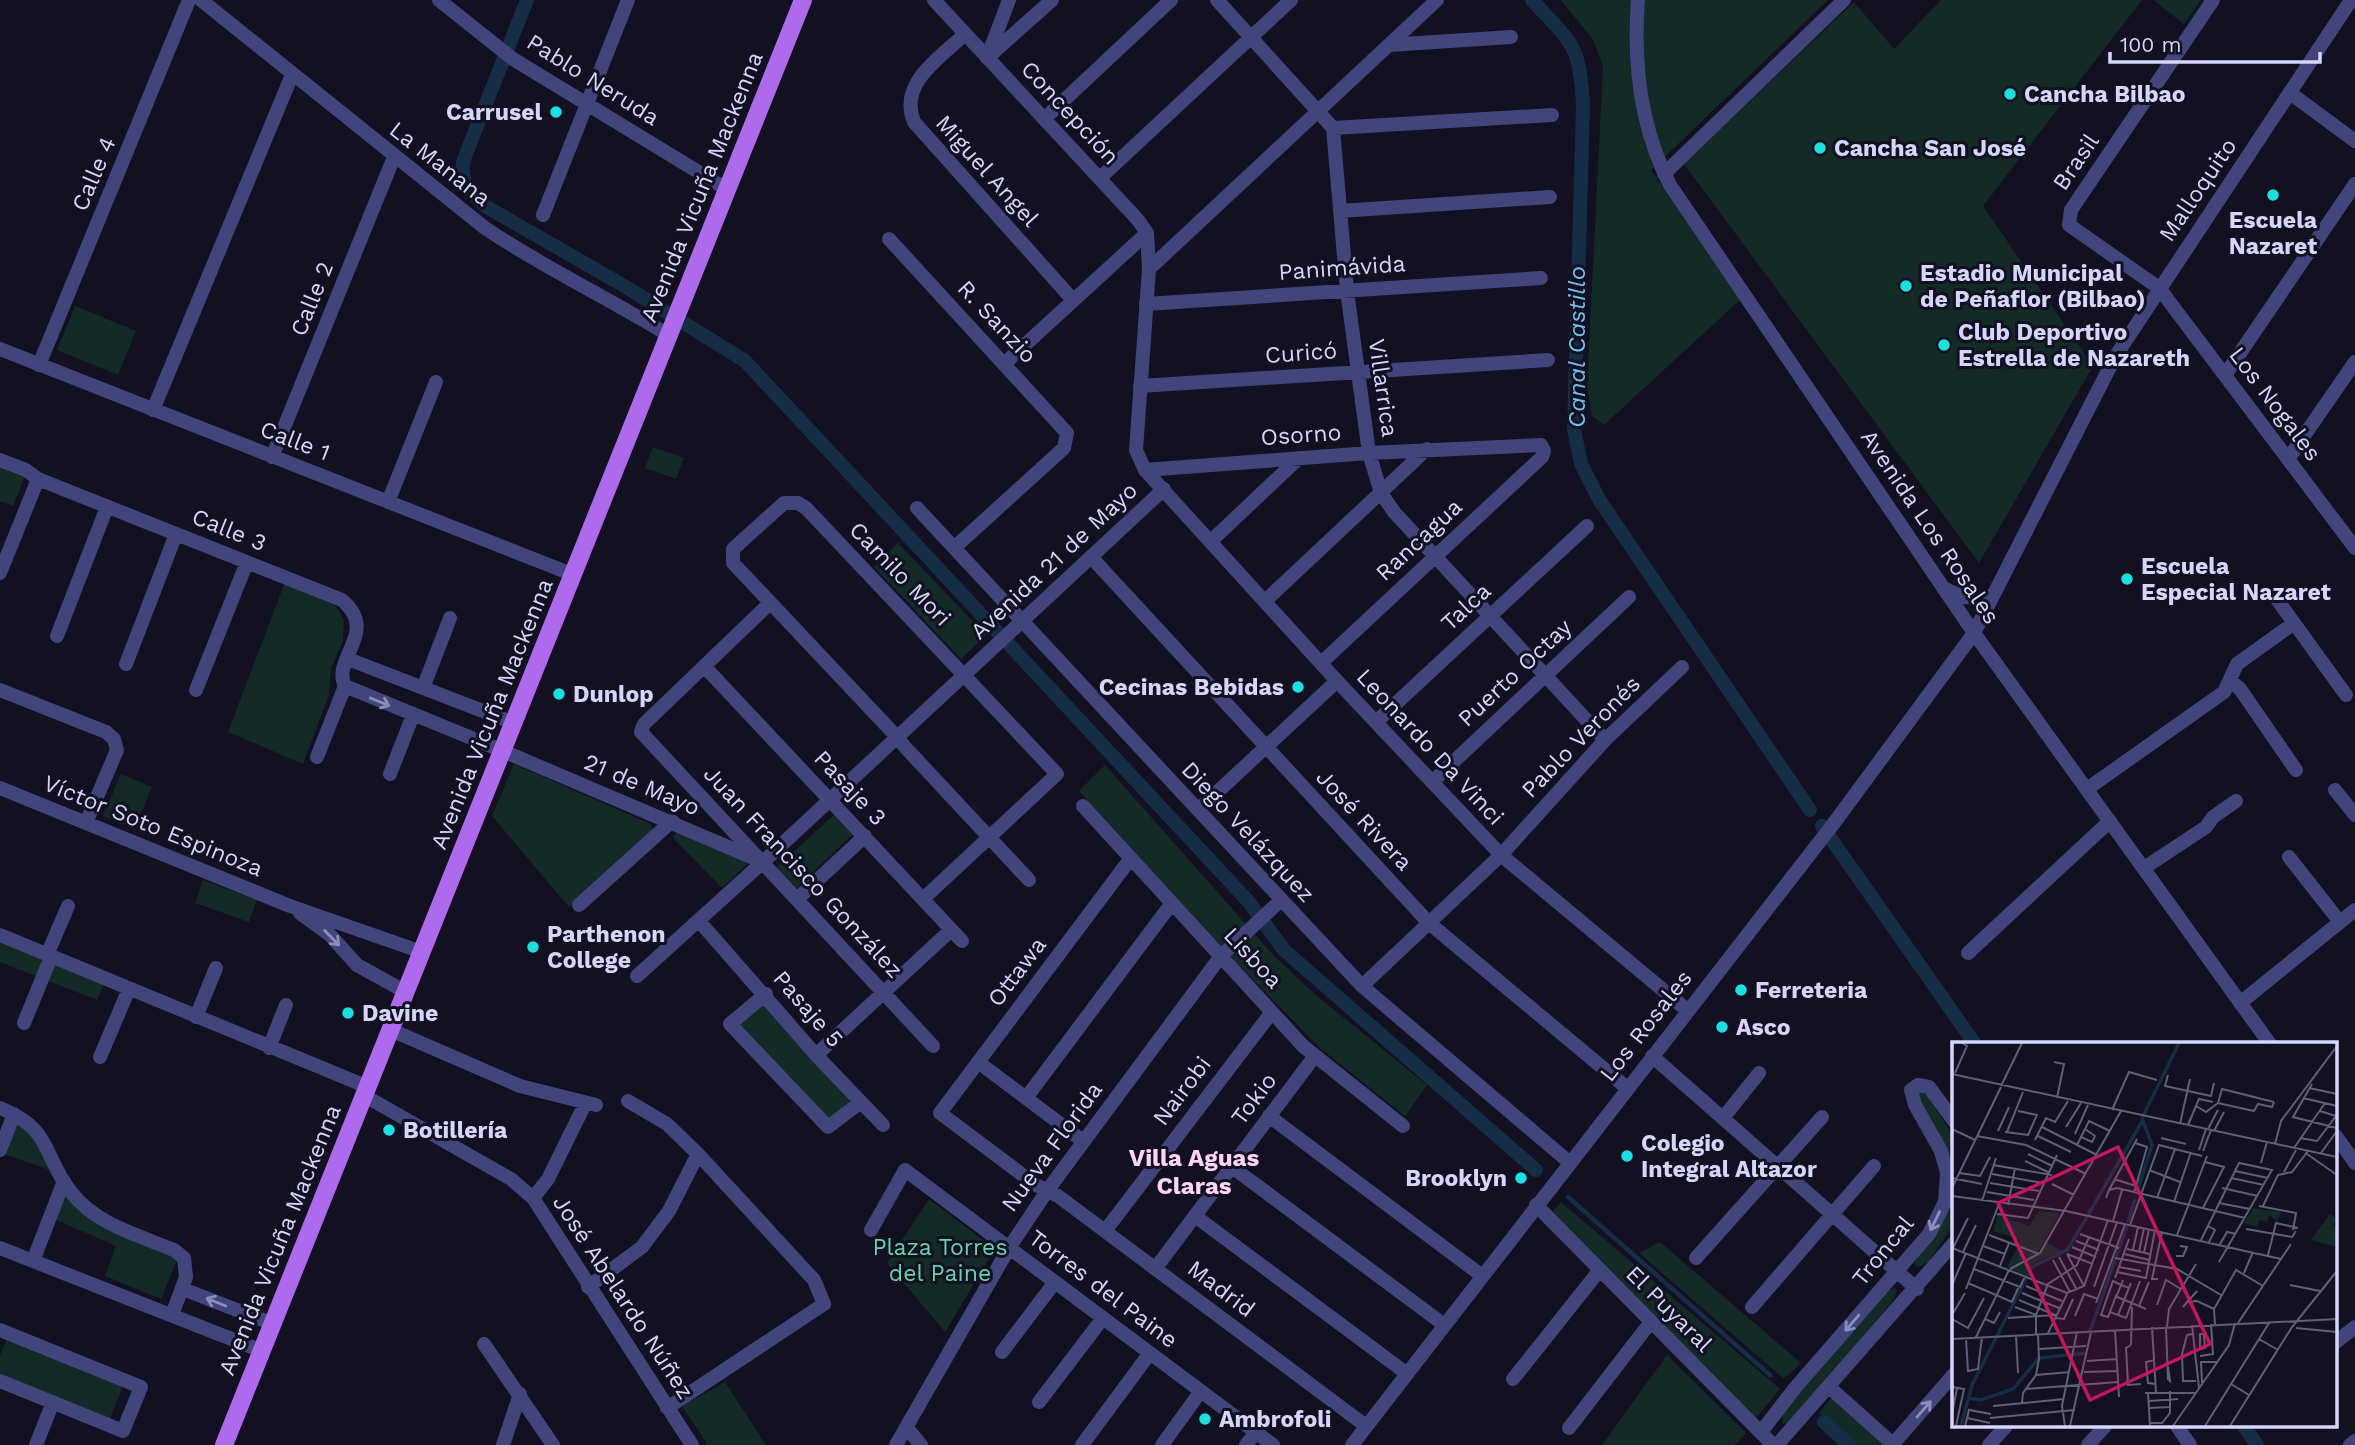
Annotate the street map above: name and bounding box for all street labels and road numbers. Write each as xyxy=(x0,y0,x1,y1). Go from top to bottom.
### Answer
street label: Pablo Neruda xyxy=(522,29,664,131)
street label: Avenida Vicuña Mackenna xyxy=(635,48,769,326)
street label: Concepción xyxy=(1015,56,1125,170)
street label: Miguel Angel xyxy=(930,110,1044,232)
street label: La Manana xyxy=(384,116,496,212)
street label: Brasil xyxy=(2047,129,2105,195)
street label: Calle 4 xyxy=(66,133,122,215)
street label: Malloquito xyxy=(2154,133,2242,247)
street label: Panimávida xyxy=(1277,250,1407,286)
street label: Calle 2 xyxy=(285,258,339,340)
street label: R. Sanzio xyxy=(952,275,1042,369)
street label: Curicó xyxy=(1264,337,1338,369)
street label: Villarrica xyxy=(1363,337,1403,439)
street label: Los Nogales xyxy=(2223,342,2327,466)
street label: Calle 1 xyxy=(256,415,334,467)
street label: Osorno xyxy=(1260,419,1342,451)
street label: Avenida Los Rosales xyxy=(1855,425,2005,629)
street label: Avenida 21 de Mayo xyxy=(965,477,1143,645)
street label: Rancagua xyxy=(1370,493,1468,587)
street label: Calle 3 xyxy=(188,503,270,557)
street label: Camilo Mori xyxy=(844,516,956,632)
street label: Avenida Vicuña Mackenna xyxy=(425,575,559,853)
street label: Talca xyxy=(1436,578,1496,636)
street label: Puerto Octay xyxy=(1453,613,1577,732)
street label: Leonardo Da Vinci xyxy=(1351,663,1509,831)
street label: Pablo Veronés xyxy=(1516,670,1646,804)
street label: Pasaje 3 xyxy=(808,745,892,831)
street label: 21 de Mayo xyxy=(580,748,704,822)
street label: Diego Velázquez xyxy=(1176,756,1320,908)
street label: Juan Francisco González xyxy=(698,761,908,983)
street label: José Rivera xyxy=(1310,764,1418,876)
street label: Víctor Soto Espinoza xyxy=(39,770,267,882)
street label: Lisboa xyxy=(1218,922,1288,994)
street label: Ottawa xyxy=(982,932,1052,1012)
street label: Pasaje 5 xyxy=(767,965,849,1053)
street label: Los Rosales xyxy=(1594,965,1698,1087)
street label: Nairobi xyxy=(1147,1051,1217,1131)
street label: Tokio xyxy=(1226,1068,1282,1130)
street label: Nueva Florida xyxy=(996,1077,1108,1217)
street label: Avenida Vicuña Mackenna xyxy=(213,1101,347,1379)
street label: José Abelardo Núñez xyxy=(547,1190,699,1404)
street label: Troncal xyxy=(1847,1211,1919,1291)
street label: Torres del Paine xyxy=(1023,1224,1183,1354)
street label: Madrid xyxy=(1182,1255,1260,1323)
street label: El Puyaral xyxy=(1620,1260,1718,1358)

